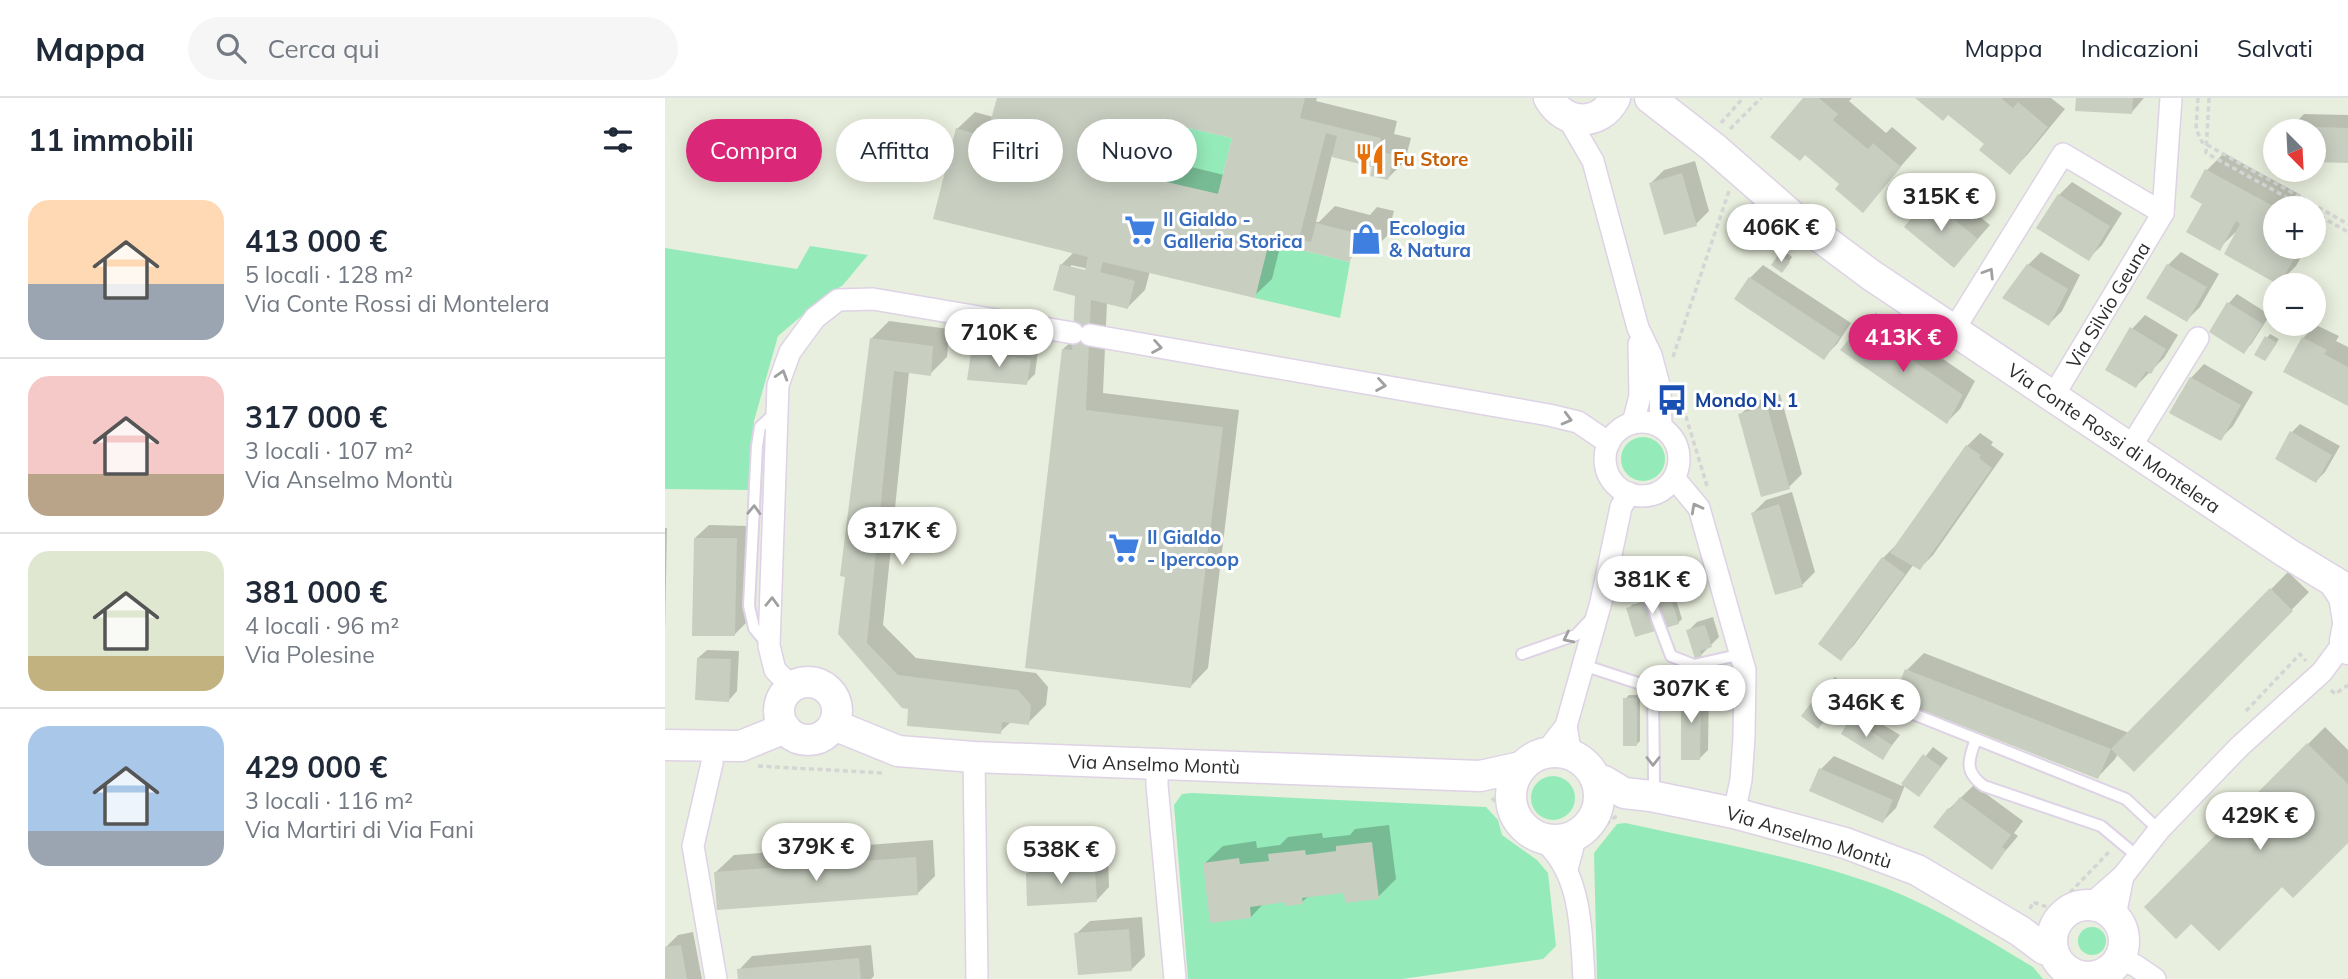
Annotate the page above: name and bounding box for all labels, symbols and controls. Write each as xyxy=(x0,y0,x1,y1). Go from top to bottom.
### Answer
search box xyxy=(188,17,678,80)
text: Mappa xyxy=(35,28,146,69)
icon: search xyxy=(212,29,250,67)
text: Cerca qui xyxy=(268,32,380,65)
text: Mappa xyxy=(1964,33,2043,63)
text: Indicazioni xyxy=(2081,33,2199,63)
text: Salvati xyxy=(2237,33,2313,63)
chip: Compra xyxy=(686,119,822,182)
chip: Affitta xyxy=(836,119,954,182)
chip: Filtri xyxy=(968,119,1063,182)
chip: Nuovo xyxy=(1077,119,1197,182)
north arrow xyxy=(2263,119,2326,182)
map controls xyxy=(2263,119,2326,336)
text: 11 immobili xyxy=(28,121,194,159)
icon: filters xyxy=(599,121,637,159)
restaurant icon: Fu Store xyxy=(1353,142,1387,176)
place label: Fu Store xyxy=(1393,147,1468,171)
pin: 315K € xyxy=(1884,174,1998,233)
text: 315K € xyxy=(1903,181,1979,210)
button: + xyxy=(2263,196,2326,259)
pin: 406K € xyxy=(1724,204,1838,264)
place label: Il Gialdo - Galleria Storica xyxy=(1163,207,1303,253)
text: 406K € xyxy=(1743,212,1819,241)
supermarket icon: Il Gialdo - Galleria Storica xyxy=(1123,213,1157,247)
place label: Ecologia & Natura xyxy=(1389,216,1471,262)
text: 413 000 € xyxy=(245,222,387,260)
shop icon: Ecologia & Natura xyxy=(1349,222,1383,256)
icon: home xyxy=(84,228,168,312)
street label: Via Silvio Geuna xyxy=(2061,237,2155,373)
text: 5 locali · 128 m² xyxy=(245,260,413,289)
one-way arrow xyxy=(1981,267,1994,280)
button: − xyxy=(2263,273,2326,336)
text: Via Conte Rossi di Montelera xyxy=(245,289,550,318)
pin: 710K € xyxy=(942,310,1056,369)
pin: 413K € xyxy=(1846,314,1960,374)
text: 710K € xyxy=(961,317,1037,346)
text: 413K € xyxy=(1865,322,1941,351)
one-way arrow xyxy=(1151,339,1163,354)
street label: Via Conte Rossi di Montelera xyxy=(2003,358,2225,518)
one-way arrow xyxy=(773,370,788,382)
one-way arrow xyxy=(1375,377,1387,392)
bus stop icon: Mondo N. 1 xyxy=(1655,383,1689,417)
place label: Mondo N. 1 xyxy=(1695,388,1798,412)
text: 317 000 € xyxy=(245,398,387,436)
icon: home xyxy=(84,404,168,488)
one-way arrow xyxy=(1560,411,1572,425)
text: 3 locali · 107 m² xyxy=(245,436,413,465)
text: Via Anselmo Montù xyxy=(245,465,453,494)
one-way arrow xyxy=(1691,503,1704,516)
one-way arrow xyxy=(747,505,762,516)
pin: 317K € xyxy=(845,508,959,567)
text: 317K € xyxy=(864,515,940,544)
place label: Il Gialdo - Ipercoop xyxy=(1147,525,1239,571)
supermarket icon: Il Gialdo - Ipercoop xyxy=(1107,531,1141,565)
pin: 381K € xyxy=(1595,556,1709,616)
text: 381K € xyxy=(1614,564,1690,593)
text: 381 000 € xyxy=(245,573,387,611)
icon: home xyxy=(84,579,168,663)
one-way arrow xyxy=(764,597,780,607)
text: 4 locali · 96 m² xyxy=(245,611,399,640)
one-way arrow xyxy=(1563,629,1575,643)
text: Via Polesine xyxy=(245,640,375,669)
pin: 307K € xyxy=(1634,666,1748,725)
text: 307K € xyxy=(1653,673,1729,702)
pin: 346K € xyxy=(1809,680,1923,739)
text: 346K € xyxy=(1828,687,1904,716)
text: 429 000 € xyxy=(245,748,387,786)
street label: Via Anselmo Montù xyxy=(1068,749,1240,779)
icon: home xyxy=(84,754,168,838)
one-way arrow xyxy=(1645,757,1661,767)
text: 3 locali · 116 m² xyxy=(245,786,413,815)
pin: 429K € xyxy=(2203,792,2317,852)
street label: Via Anselmo Montù xyxy=(1723,800,1895,874)
text: 429K € xyxy=(2222,800,2298,829)
text: Via Martiri di Via Fani xyxy=(245,815,474,844)
pin: 379K € xyxy=(759,824,873,883)
pin: 538K € xyxy=(1004,826,1118,886)
text: 379K € xyxy=(778,831,854,860)
text: 538K € xyxy=(1023,834,1099,863)

